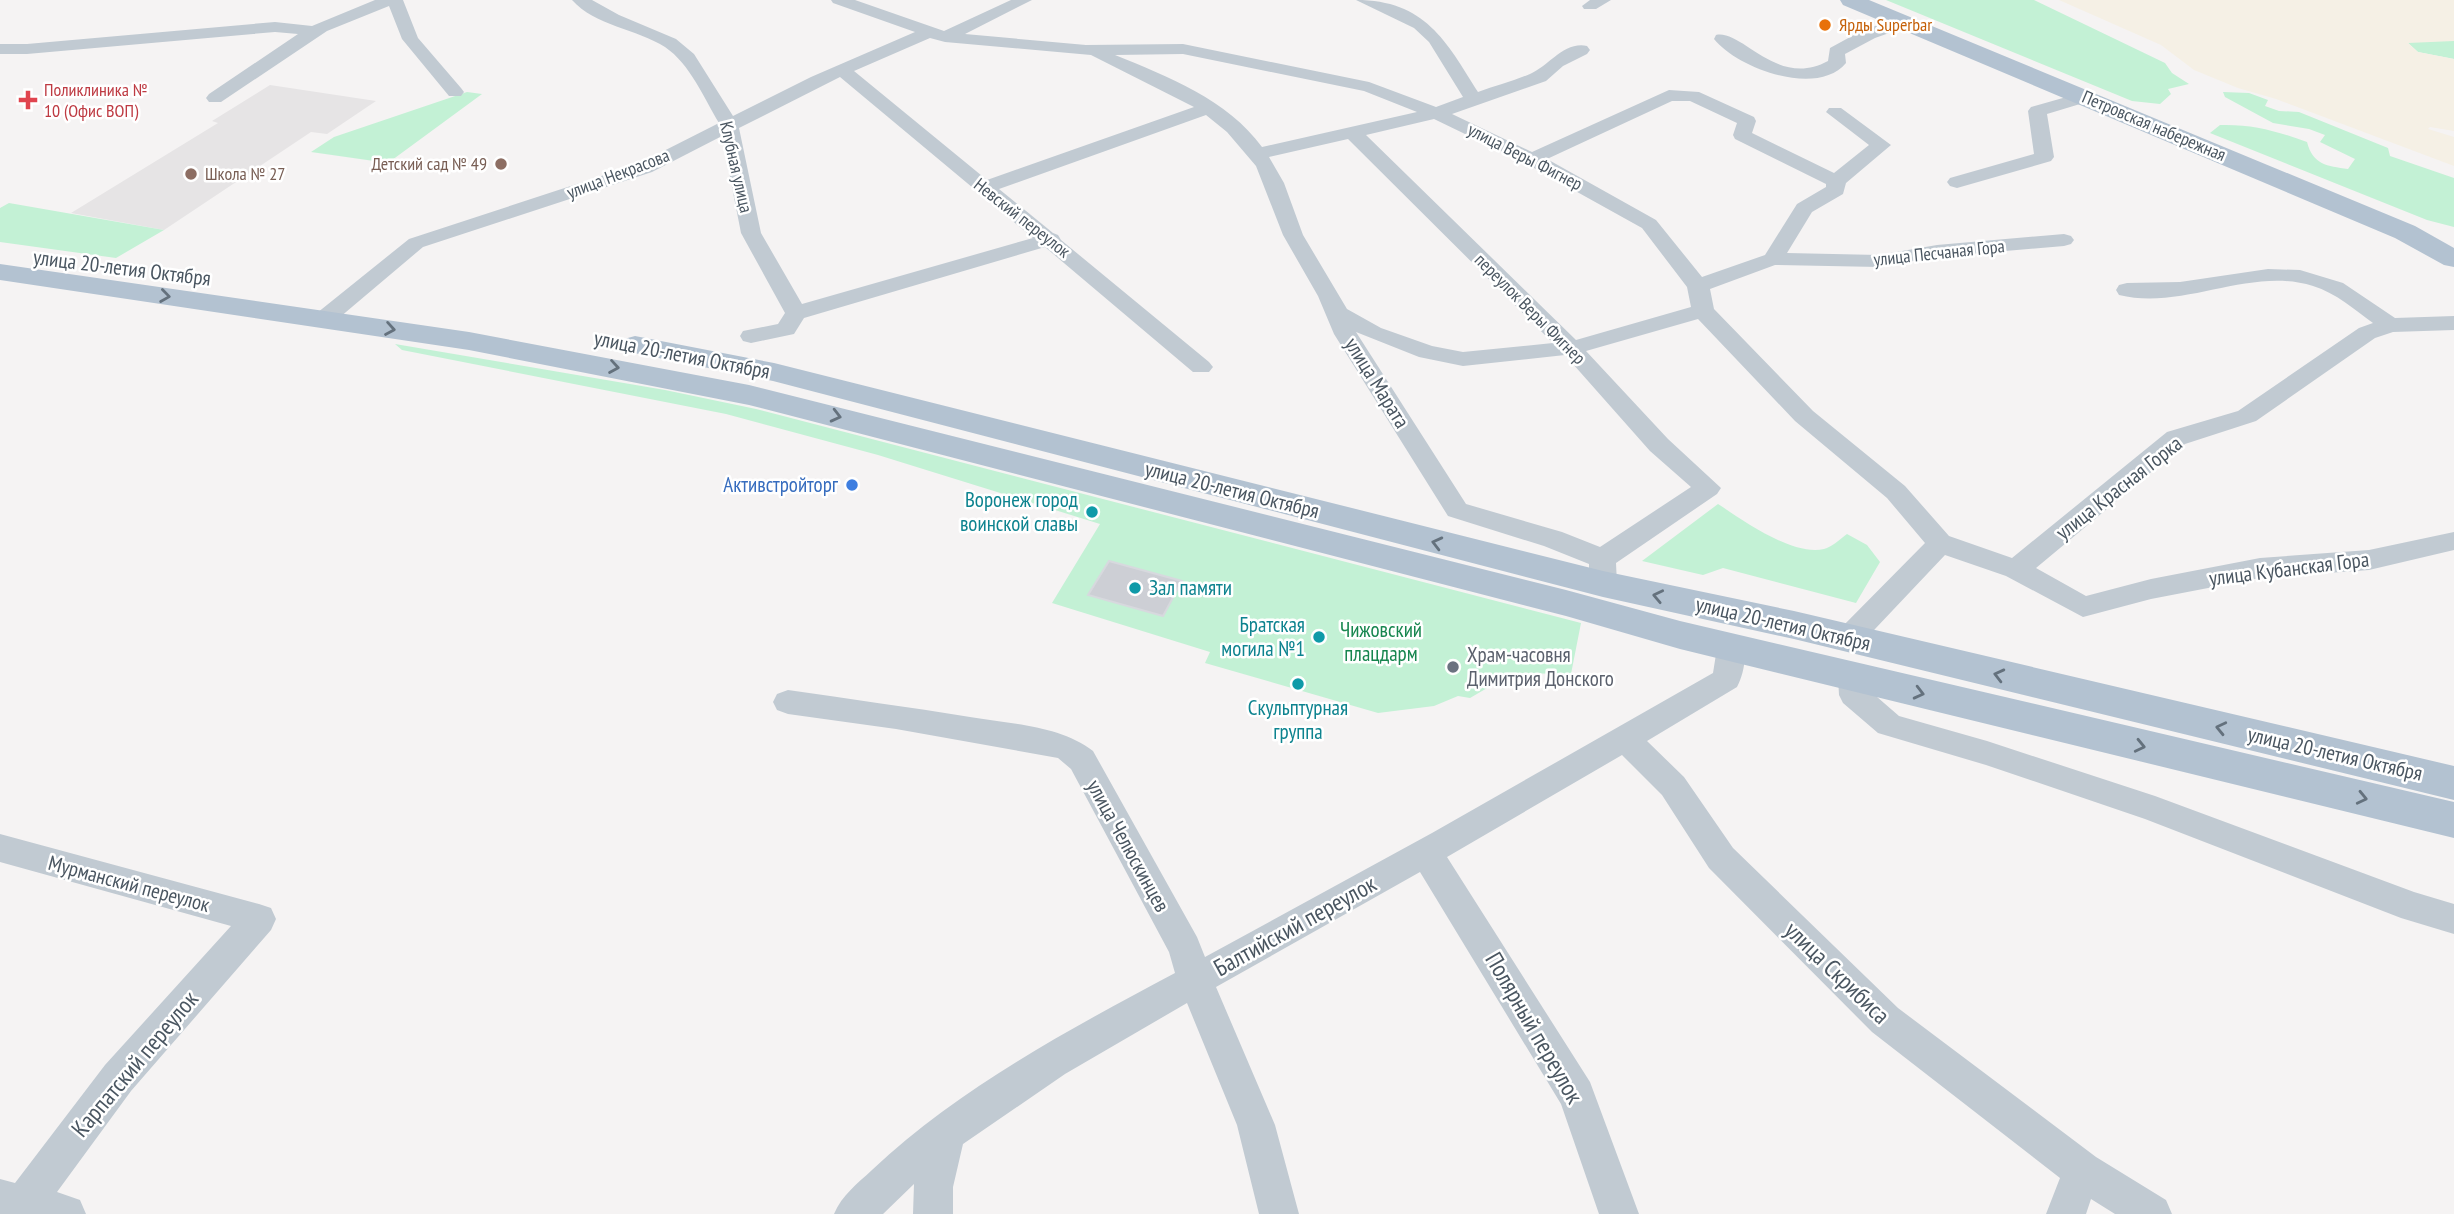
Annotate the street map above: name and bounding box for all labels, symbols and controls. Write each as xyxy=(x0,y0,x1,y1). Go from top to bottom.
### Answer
place label: Ярды Superbar xyxy=(1839,13,1932,36)
marker: Ярды Superbar xyxy=(1817,17,1833,33)
place label: Поликлиника № 10 (Офис ВОП) xyxy=(44,78,148,122)
street label: Петровская набережная xyxy=(2079,85,2230,166)
marker: Поликлиника № 10 (Офис ВОП) xyxy=(18,90,38,110)
street label: улица Веры Фигнер xyxy=(1464,118,1587,195)
street label: Клубная улица xyxy=(715,119,758,215)
street label: улица Некрасова xyxy=(563,143,672,204)
place label: Детский сад № 49 xyxy=(371,152,487,175)
marker: Детский сад № 49 xyxy=(493,156,509,172)
place label: Школа № 27 xyxy=(205,162,285,185)
marker: Школа № 27 xyxy=(183,166,199,182)
street label: Невский переулок xyxy=(969,173,1075,262)
street label: улица Песчаная Гора xyxy=(1872,234,2006,271)
street label: улица 20-летия Октября xyxy=(32,243,212,292)
street label: переулок Веры Фигнер xyxy=(1470,248,1591,369)
one-way arrow xyxy=(159,288,170,303)
one-way arrow xyxy=(384,321,396,336)
street label: улица 20-летия Октября xyxy=(592,324,772,385)
street label: улица Марата xyxy=(1339,332,1416,433)
one-way arrow xyxy=(608,359,620,374)
one-way arrow xyxy=(830,408,842,422)
street label: улица Красная Горка xyxy=(2050,430,2187,545)
street label: улица 20-летия Октября xyxy=(1142,455,1322,524)
place label: Активстройторг xyxy=(723,471,839,498)
marker: Активстройторг xyxy=(844,477,860,493)
place label: Воронеж город воинской славы xyxy=(960,486,1078,537)
marker: Воронеж город воинской славы xyxy=(1084,504,1100,520)
one-way arrow xyxy=(1431,537,1443,551)
street label: улица Кубанская Гора xyxy=(2207,545,2370,592)
place label: Зал памяти xyxy=(1149,574,1232,601)
marker: Зал памяти xyxy=(1127,580,1143,596)
one-way arrow xyxy=(1652,589,1664,604)
street label: улица 20-летия Октября xyxy=(1693,590,1873,657)
place label: Братская могила №1 xyxy=(1221,611,1305,662)
park label: Чижовский плацдарм xyxy=(1340,616,1422,667)
marker: Братская могила №1 xyxy=(1311,629,1327,645)
place label: Храм-часовня Димитрия Донского xyxy=(1467,641,1614,692)
marker: Храм-часовня Димитрия Донского xyxy=(1445,659,1461,675)
one-way arrow xyxy=(1993,669,2005,683)
marker: Скульптурная группа xyxy=(1290,676,1306,692)
one-way arrow xyxy=(1913,685,1925,699)
place label: Скульптурная группа xyxy=(1248,694,1348,745)
street label: улица 20-летия Октября xyxy=(2245,720,2425,787)
one-way arrow xyxy=(2215,721,2227,736)
one-way arrow xyxy=(2134,738,2146,753)
street label: улица Челюскинцев xyxy=(1081,775,1176,917)
one-way arrow xyxy=(2356,790,2368,805)
street label: Мурманский переулок xyxy=(45,849,213,918)
street label: Балтийский переулок xyxy=(1208,868,1382,983)
street label: улица Скрибиса xyxy=(1778,915,1897,1031)
street label: Полярный переулок xyxy=(1479,946,1591,1110)
street label: Карпатский переулок xyxy=(64,984,205,1143)

